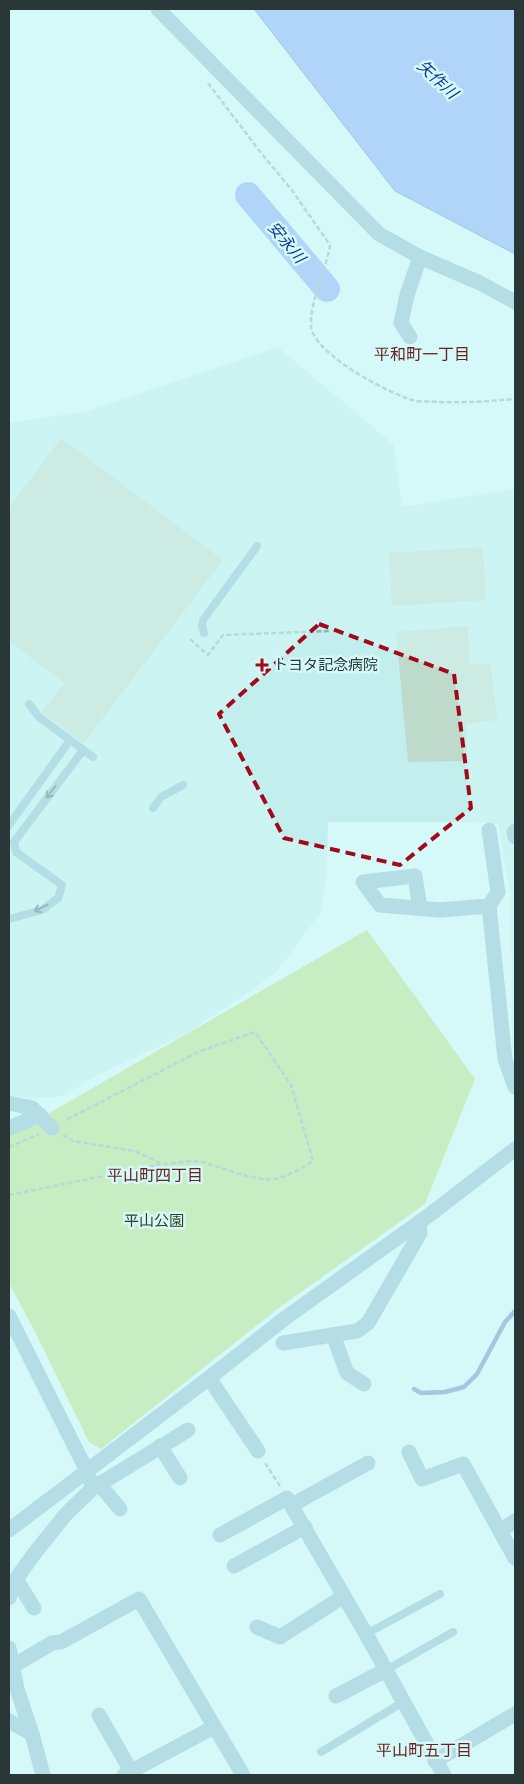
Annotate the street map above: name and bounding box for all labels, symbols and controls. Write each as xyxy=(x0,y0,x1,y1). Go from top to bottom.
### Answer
water label: 矢作川 xyxy=(414,56,463,104)
water label: 安永川 xyxy=(264,218,311,268)
district label: 平和町一丁目 xyxy=(374,345,470,364)
place label: トヨタ記念病院 xyxy=(273,656,378,674)
marker: トヨタ記念病院 xyxy=(255,658,269,672)
one-way arrow xyxy=(46,785,57,798)
one-way arrow xyxy=(34,904,49,914)
district label: 平山町四丁目 xyxy=(107,1166,203,1185)
park label: 平山公園 xyxy=(124,1212,184,1230)
district label: 平山町五丁目 xyxy=(376,1741,472,1760)

